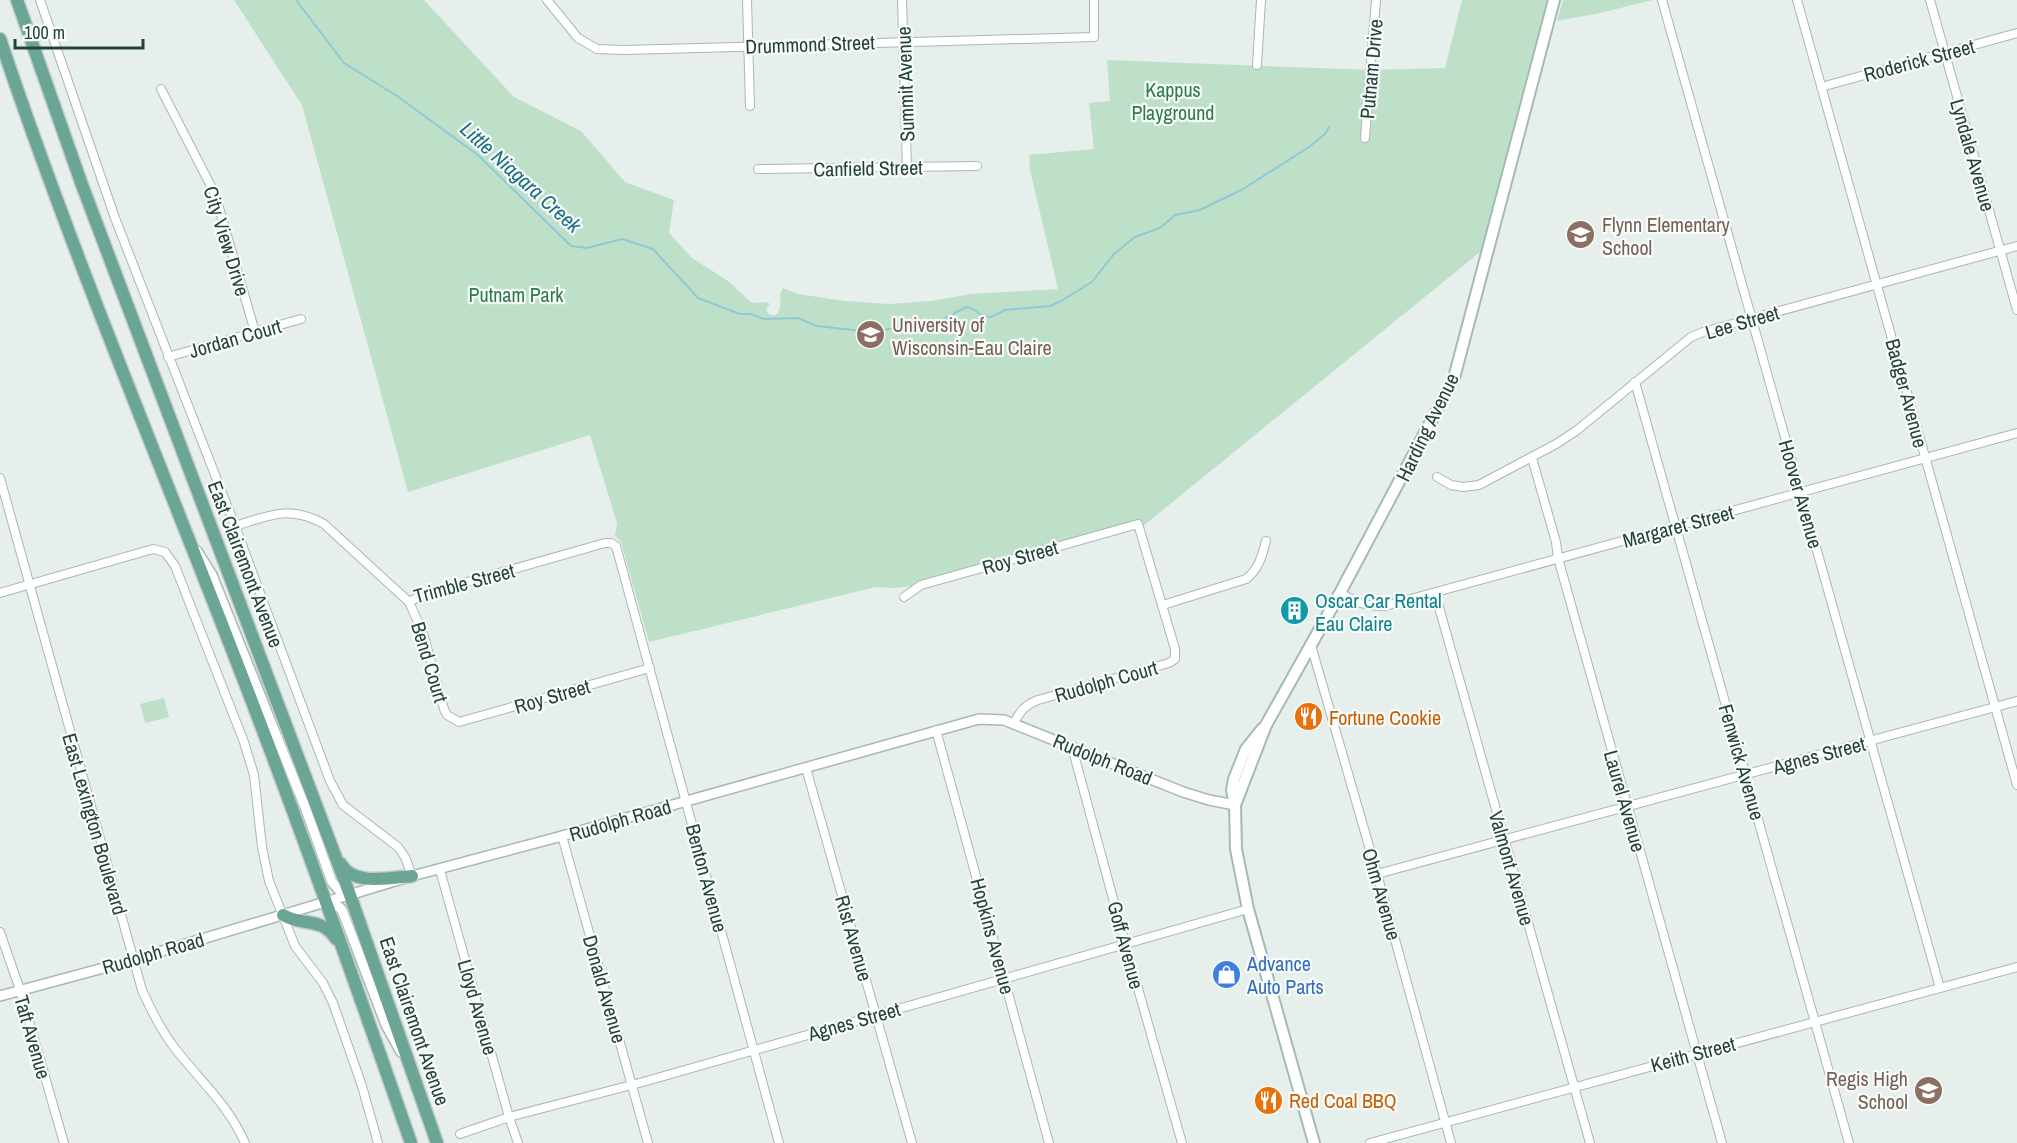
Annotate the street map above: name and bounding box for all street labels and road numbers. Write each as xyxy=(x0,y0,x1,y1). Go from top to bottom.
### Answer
street label: Putnam Drive xyxy=(1353,18,1389,120)
street label: Summit Avenue xyxy=(889,26,921,142)
street label: Drummond Street xyxy=(745,28,876,60)
street label: Roderick Street xyxy=(1860,32,1978,88)
street label: Lyndale Avenue xyxy=(1944,96,2002,214)
street label: Canfield Street xyxy=(813,154,923,182)
street label: City View Drive xyxy=(197,183,257,299)
street label: Lee Street xyxy=(1702,298,1783,345)
street label: Jordan Court xyxy=(186,312,285,364)
street label: Badger Avenue xyxy=(1879,335,1935,451)
street label: Harding Avenue xyxy=(1389,368,1465,486)
street label: Hoover Avenue xyxy=(1773,437,1829,551)
street label: East Clairemont Avenue xyxy=(202,477,290,651)
street label: Margaret Street xyxy=(1619,498,1737,554)
street label: Roy Street xyxy=(979,533,1061,581)
street label: Trimble Street xyxy=(411,556,518,609)
street label: Bend Court xyxy=(405,618,455,706)
street label: Rudolph Court xyxy=(1051,653,1161,709)
street label: Roy Street xyxy=(511,672,593,720)
street label: Fenwick Avenue xyxy=(1713,701,1771,823)
street label: Rudolph Road xyxy=(1049,727,1157,791)
street label: East Lexington Boulevard xyxy=(56,730,134,918)
street label: Agnes Street xyxy=(1769,730,1869,781)
street label: Laurel Avenue xyxy=(1598,747,1652,855)
street label: Rudolph Road xyxy=(566,793,674,847)
street label: Valmont Avenue xyxy=(1483,808,1541,928)
street label: Benton Avenue xyxy=(680,821,734,935)
street label: Ohm Avenue xyxy=(1356,845,1408,943)
street label: Hopkins Avenue xyxy=(965,875,1021,997)
street label: Rist Avenue xyxy=(829,892,879,984)
street label: Goff Avenue xyxy=(1101,898,1151,992)
street label: Rudolph Road xyxy=(99,926,207,980)
street label: Donald Avenue xyxy=(577,932,633,1046)
street label: East Clairemont Avenue xyxy=(373,933,457,1109)
street label: Lloyd Avenue xyxy=(451,956,505,1058)
street label: Taft Avenue xyxy=(8,992,58,1082)
street label: Agnes Street xyxy=(804,995,904,1047)
street label: Keith Street xyxy=(1648,1030,1739,1078)

